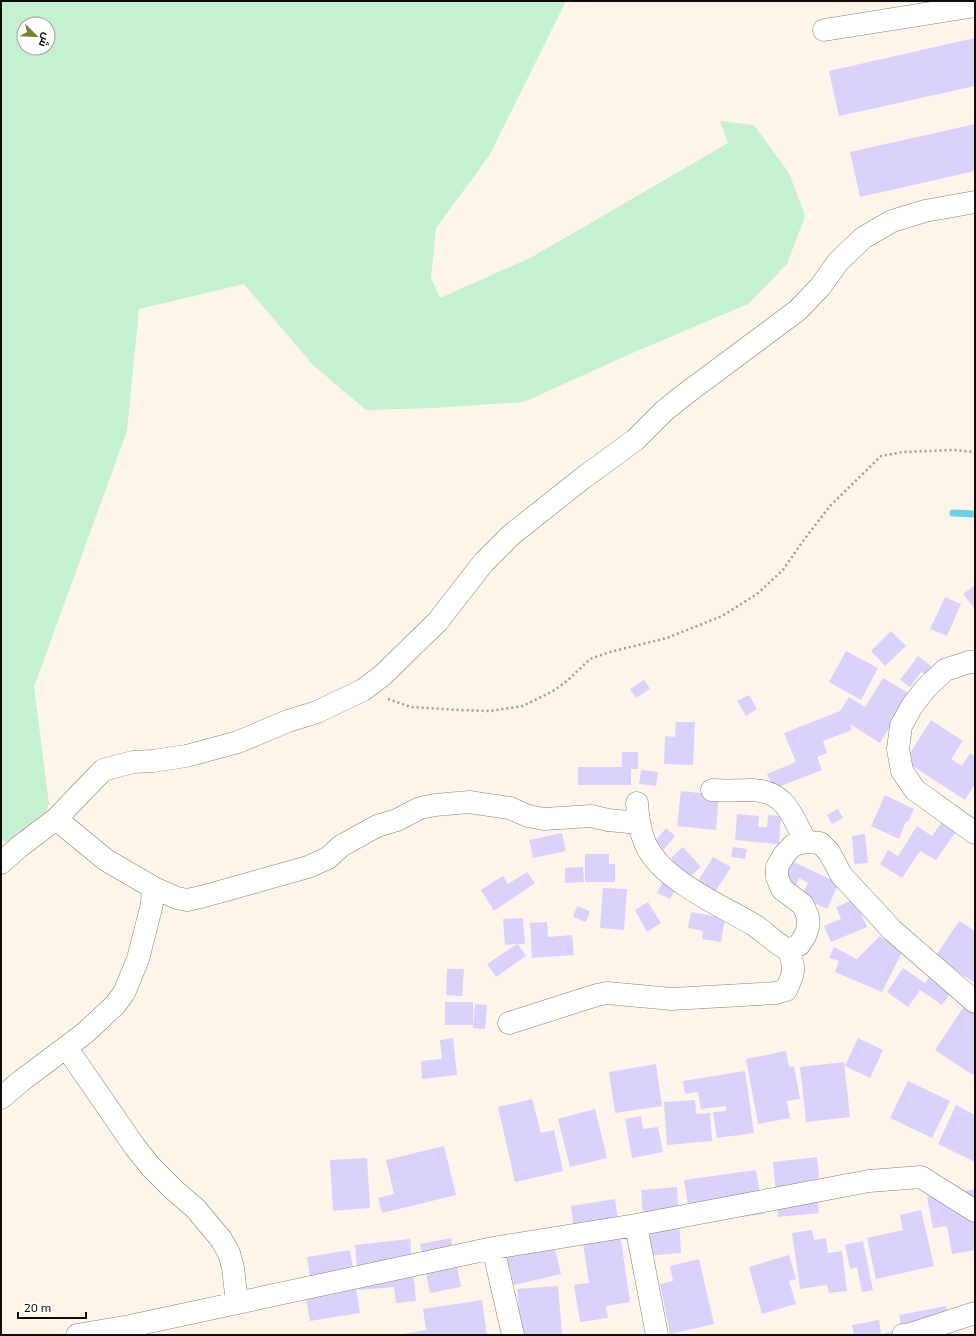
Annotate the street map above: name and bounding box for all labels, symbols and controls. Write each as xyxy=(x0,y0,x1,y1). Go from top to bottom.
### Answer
north arrow xyxy=(16,16,56,56)
text: ش xyxy=(36,31,54,49)
scale bar xyxy=(18,1294,86,1320)
text: 20 m xyxy=(24,1300,51,1314)

